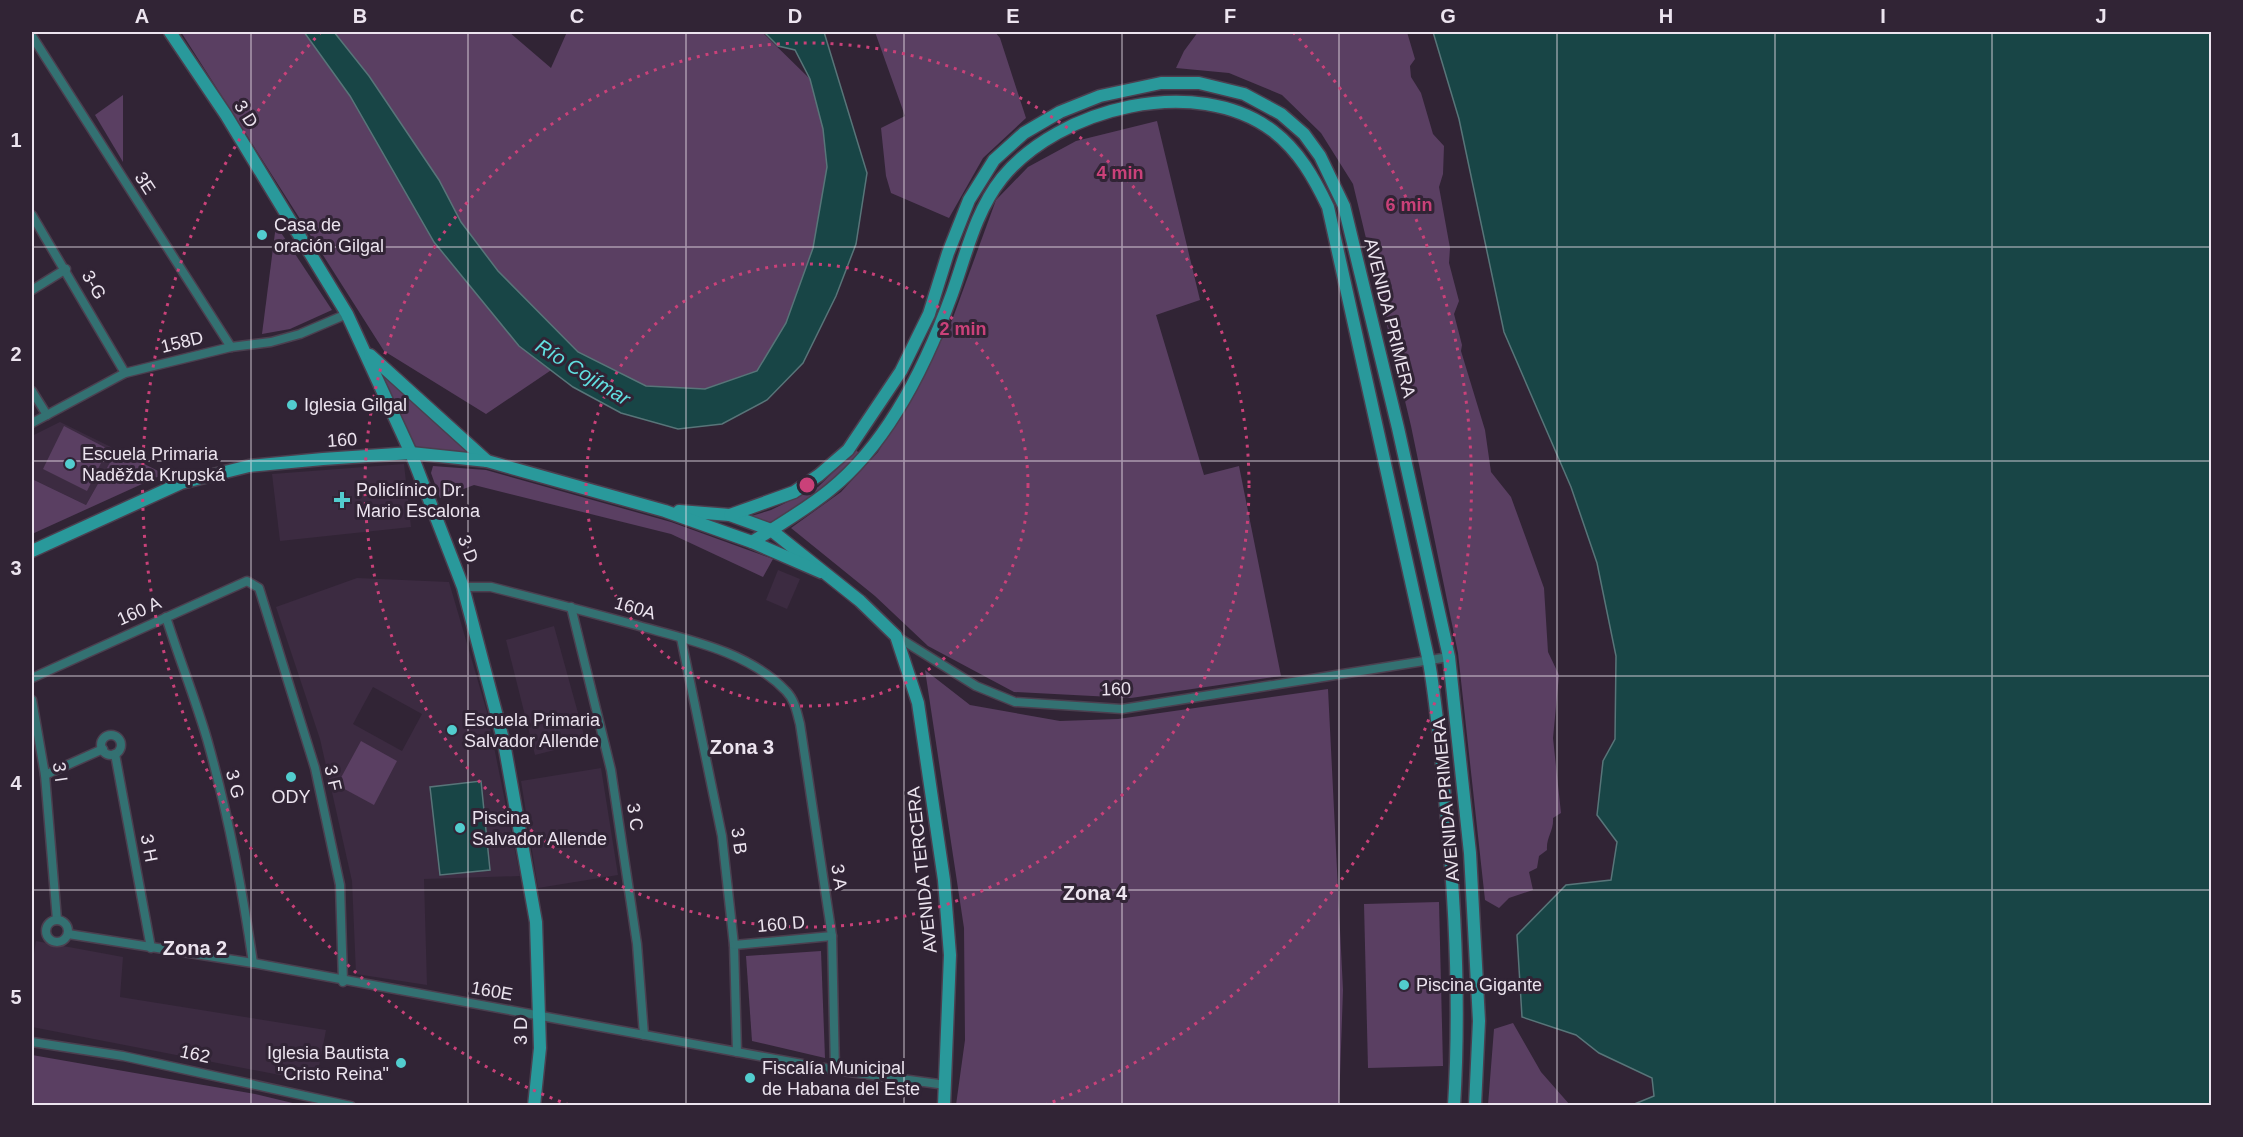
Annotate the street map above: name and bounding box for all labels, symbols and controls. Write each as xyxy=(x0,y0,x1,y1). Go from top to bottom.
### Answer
text: A xyxy=(135,5,149,27)
text: B xyxy=(353,5,367,27)
text: C xyxy=(570,5,584,27)
text: D xyxy=(788,5,802,27)
text: E xyxy=(1006,5,1020,27)
text: F xyxy=(1224,5,1236,27)
text: G xyxy=(1440,5,1456,27)
text: H xyxy=(1659,5,1673,27)
text: I xyxy=(1880,5,1886,27)
text: J xyxy=(2095,5,2107,27)
street label: 3 D xyxy=(230,97,262,131)
text: 1 xyxy=(10,129,22,151)
text: 4 min xyxy=(1096,163,1144,183)
street label: 3E xyxy=(131,168,159,198)
text: 6 min xyxy=(1385,195,1433,215)
place label: Casa de oración Gilgal xyxy=(274,215,384,256)
marker: Casa de oración Gilgal xyxy=(255,228,269,242)
street label: AVENIDA PRIMERA xyxy=(1360,236,1420,400)
street label: 3-G xyxy=(78,267,110,303)
text: 2 min xyxy=(939,319,987,339)
street label: 158D xyxy=(159,327,205,357)
water label: Río Cojímar xyxy=(532,334,635,410)
text: 2 xyxy=(10,343,22,365)
place label: Iglesia Gilgal xyxy=(304,395,407,415)
marker: Iglesia Gilgal xyxy=(285,398,299,412)
street label: 160 xyxy=(326,429,358,451)
place label: Escuela Primaria Naděžda Krupská xyxy=(82,444,226,485)
marker: Escuela Primaria Naděžda Krupská xyxy=(63,457,77,471)
centre of rings xyxy=(797,475,817,495)
place label: Policlínico Dr. Mario Escalona xyxy=(356,480,481,521)
marker: Policlínico Dr. Mario Escalona xyxy=(333,491,351,509)
street label: 3 D xyxy=(454,532,482,566)
text: 3 xyxy=(10,557,22,579)
street label: 160 A xyxy=(114,593,164,629)
street label: 160A xyxy=(612,593,658,623)
street label: 160 xyxy=(1101,678,1131,700)
place label: Escuela Primaria Salvador Allende xyxy=(464,710,601,751)
street label: AVENIDA PRIMERA xyxy=(1429,718,1463,882)
marker: Escuela Primaria Salvador Allende xyxy=(445,723,459,737)
district label: Zona 3 xyxy=(710,736,774,758)
street label: 3 I xyxy=(49,761,71,783)
street label: 3 F xyxy=(320,763,346,793)
street label: 3 G xyxy=(222,768,248,800)
marker: ODY xyxy=(284,770,298,784)
text: 4 xyxy=(10,772,22,794)
street label: AVENIDA TERCERA xyxy=(903,786,941,954)
place label: ODY xyxy=(271,787,311,807)
street label: 3 C xyxy=(623,802,647,832)
place label: Piscina Salvador Allende xyxy=(472,808,607,849)
marker: Piscina Salvador Allende xyxy=(453,821,467,835)
street label: 3 B xyxy=(727,826,751,856)
street label: 3 H xyxy=(137,832,161,864)
street label: 3 A xyxy=(827,863,851,891)
district label: Zona 4 xyxy=(1063,882,1128,904)
street label: 160 D xyxy=(756,912,806,936)
district label: Zona 2 xyxy=(163,937,227,959)
place label: Piscina Gigante xyxy=(1416,975,1542,995)
street label: 160E xyxy=(470,978,514,1004)
marker: Piscina Gigante xyxy=(1397,978,1411,992)
text: 5 xyxy=(10,986,22,1008)
street label: 3 D xyxy=(511,1017,531,1045)
street label: 162 xyxy=(178,1041,212,1067)
place label: Iglesia Bautista "Cristo Reina" xyxy=(267,1043,390,1084)
marker: Iglesia Bautista "Cristo Reina" xyxy=(394,1056,408,1070)
place label: Fiscalía Municipal de Habana del Este xyxy=(762,1058,920,1099)
marker: Fiscalía Municipal de Habana del Este xyxy=(743,1071,757,1085)

